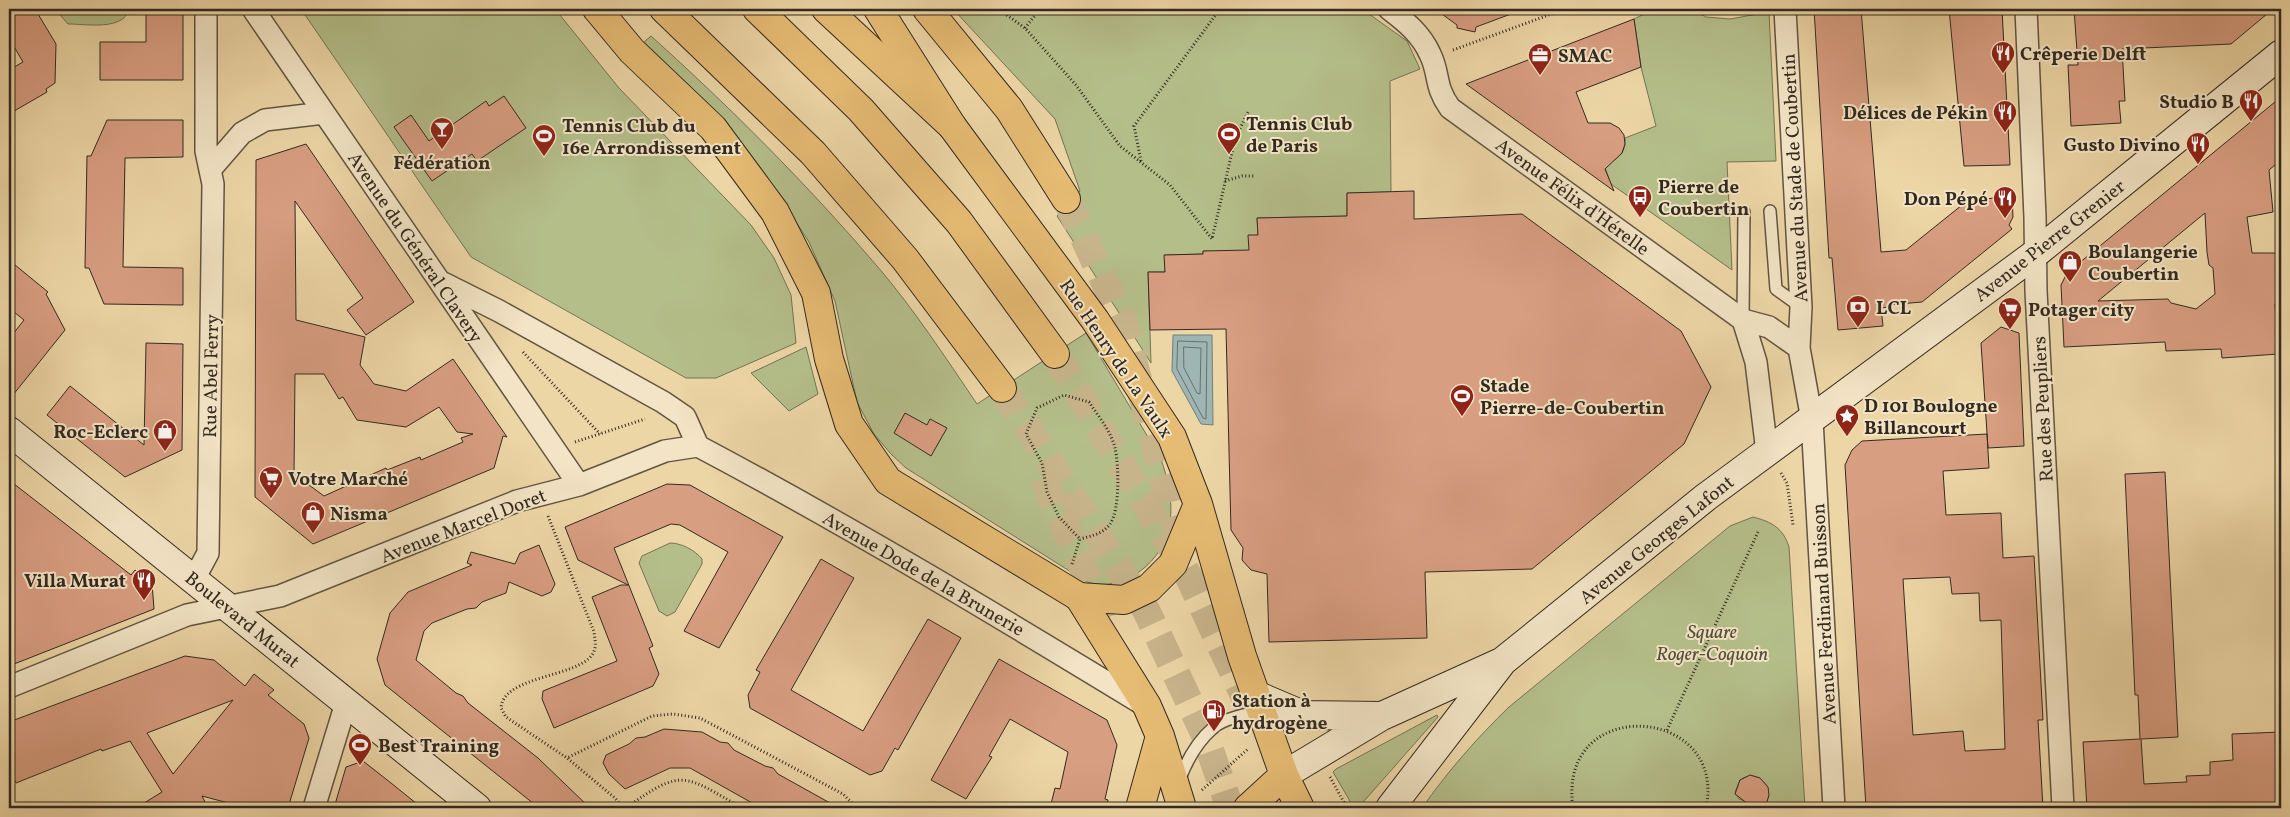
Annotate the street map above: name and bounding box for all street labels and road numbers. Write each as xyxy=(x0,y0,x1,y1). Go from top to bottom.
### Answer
street label: Avenue du Stade de Coubertin xyxy=(1776,53,1815,303)
street label: Avenue Félix d'Hérelle xyxy=(1489,133,1654,262)
street label: Avenue du Général Clavery xyxy=(341,147,488,349)
street label: Avenue Pierre Grenier xyxy=(1969,174,2131,309)
street label: Rue Henry de La Vaulx xyxy=(1052,275,1178,444)
street label: Rue Abel Ferry xyxy=(198,314,226,438)
street label: Rue des Peupliers xyxy=(2027,335,2061,482)
street label: Avenue Georges Lafont xyxy=(1574,470,1740,611)
street label: Avenue Marcel Doret xyxy=(377,483,551,570)
street label: Avenue Ferdinand Buisson xyxy=(1806,503,1844,725)
street label: Avenue Dode de la Brunerie xyxy=(817,506,1029,643)
street label: Boulevard Murat xyxy=(179,566,305,675)

